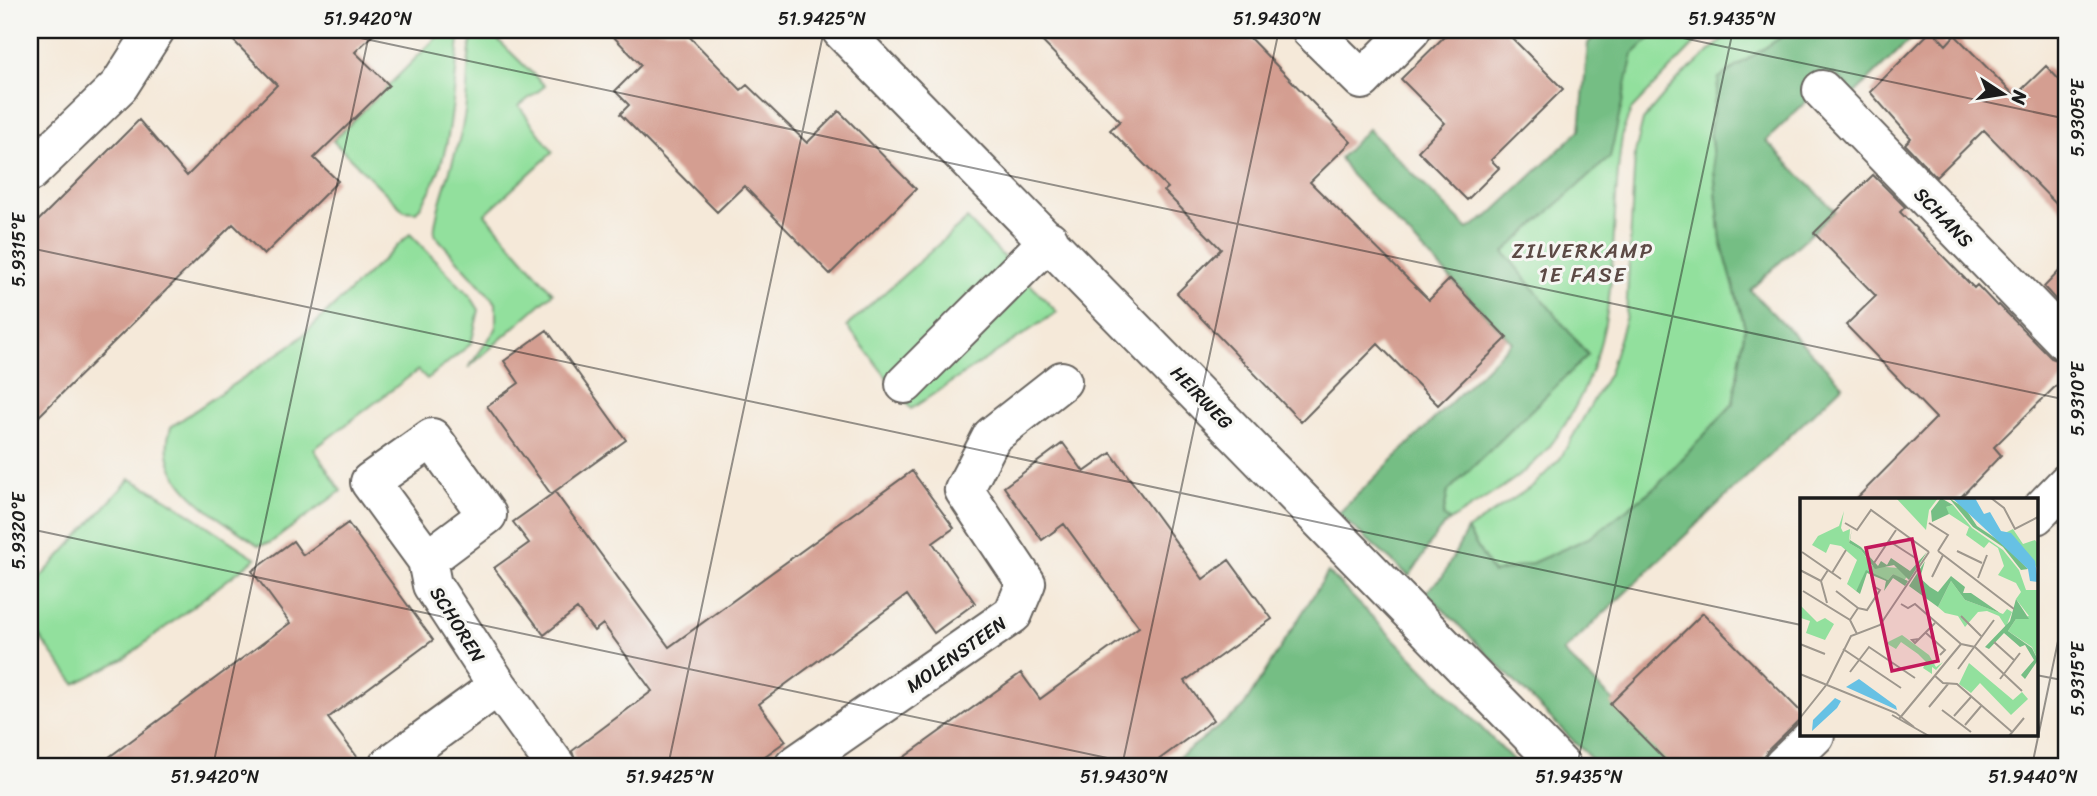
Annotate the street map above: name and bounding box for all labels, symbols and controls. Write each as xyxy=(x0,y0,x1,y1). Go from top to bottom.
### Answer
text: 51.9420°N xyxy=(324,3,413,35)
text: 51.9425°N xyxy=(778,3,867,35)
text: 51.9430°N xyxy=(1233,3,1321,35)
text: 51.9435°N xyxy=(1688,3,1776,35)
north arrow xyxy=(1968,60,2038,130)
text: 5.9305°E xyxy=(2062,78,2094,157)
text: N xyxy=(2001,87,2037,108)
street label: SCHANS xyxy=(1906,179,1982,256)
text: 5.9315°E xyxy=(3,212,35,287)
district label: ZILVERKAMP 1E FASE xyxy=(1512,232,1654,294)
street label: HEIRWEG xyxy=(1162,357,1241,437)
text: 5.9310°E xyxy=(2062,361,2094,436)
text: 5.9320°E xyxy=(3,492,35,569)
inset map xyxy=(1800,498,2038,736)
street label: SCHOREN xyxy=(421,579,494,670)
street label: MOLENSTEEN xyxy=(899,607,1014,701)
text: 5.9315°E xyxy=(2062,641,2094,716)
text: 51.9420°N xyxy=(171,761,260,793)
text: 51.9425°N xyxy=(626,761,715,793)
text: 51.9430°N xyxy=(1080,761,1168,793)
text: 51.9435°N xyxy=(1535,761,1623,793)
text: 51.9440°N xyxy=(1988,761,2078,793)

